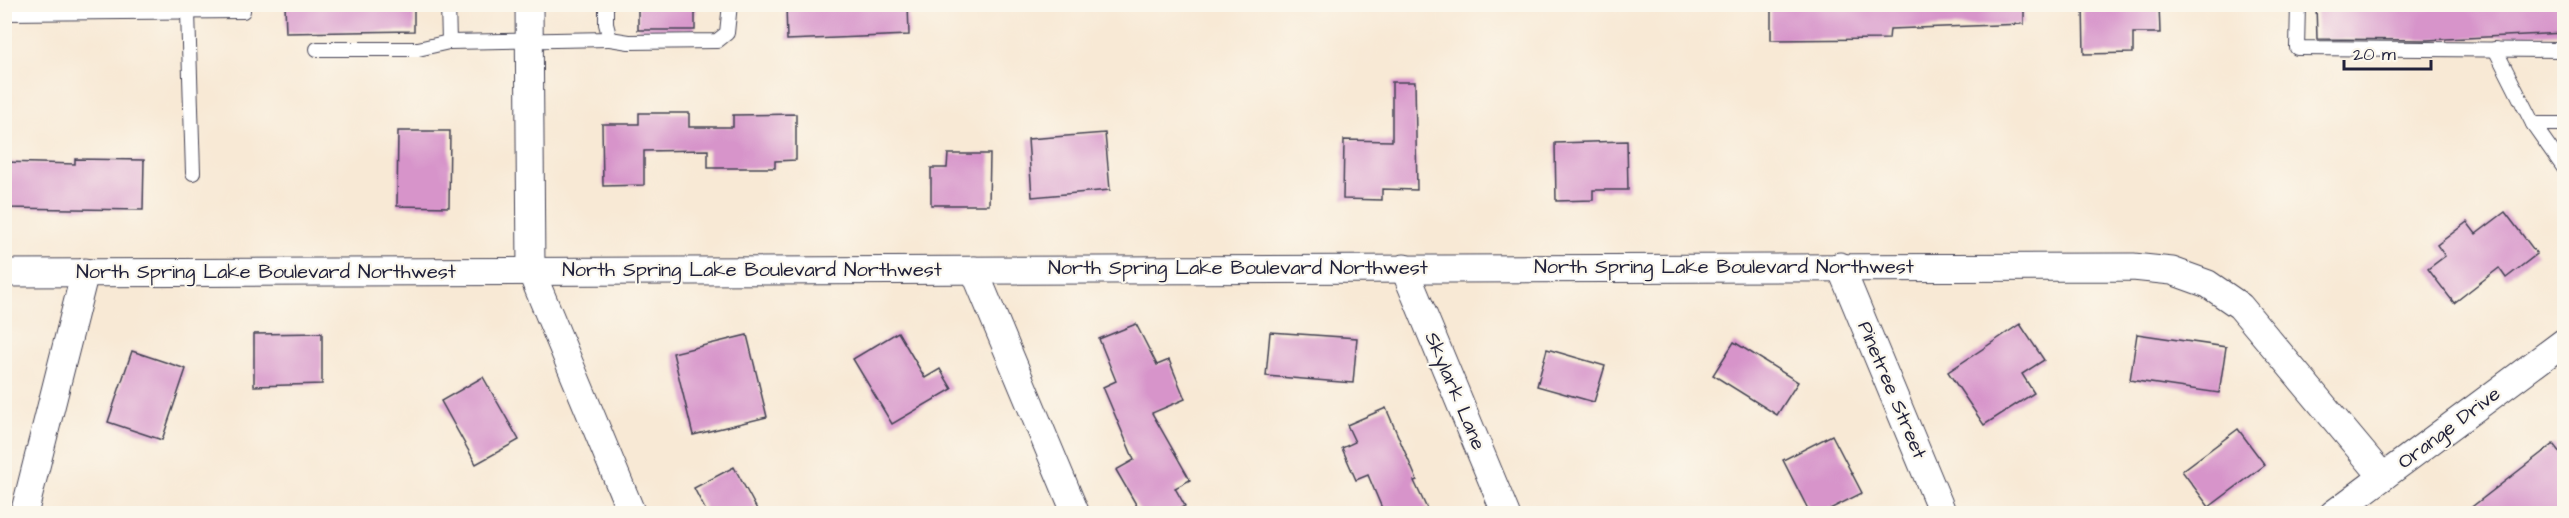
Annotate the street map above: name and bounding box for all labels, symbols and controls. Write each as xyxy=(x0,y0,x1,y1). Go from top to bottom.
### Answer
scale bar xyxy=(2344,33,2431,71)
text: 20 m xyxy=(2353,42,2396,67)
street label: North Spring Lake Boulevard Northwest xyxy=(1534,253,1914,282)
street label: North Spring Lake Boulevard Northwest xyxy=(1048,254,1428,283)
street label: North Spring Lake Boulevard Northwest xyxy=(562,256,942,285)
street label: North Spring Lake Boulevard Northwest xyxy=(76,258,456,287)
street label: Pinetree Street xyxy=(1850,317,1934,463)
street label: Skylark Lane xyxy=(1417,328,1492,455)
street label: Orange Drive xyxy=(2392,380,2507,477)

